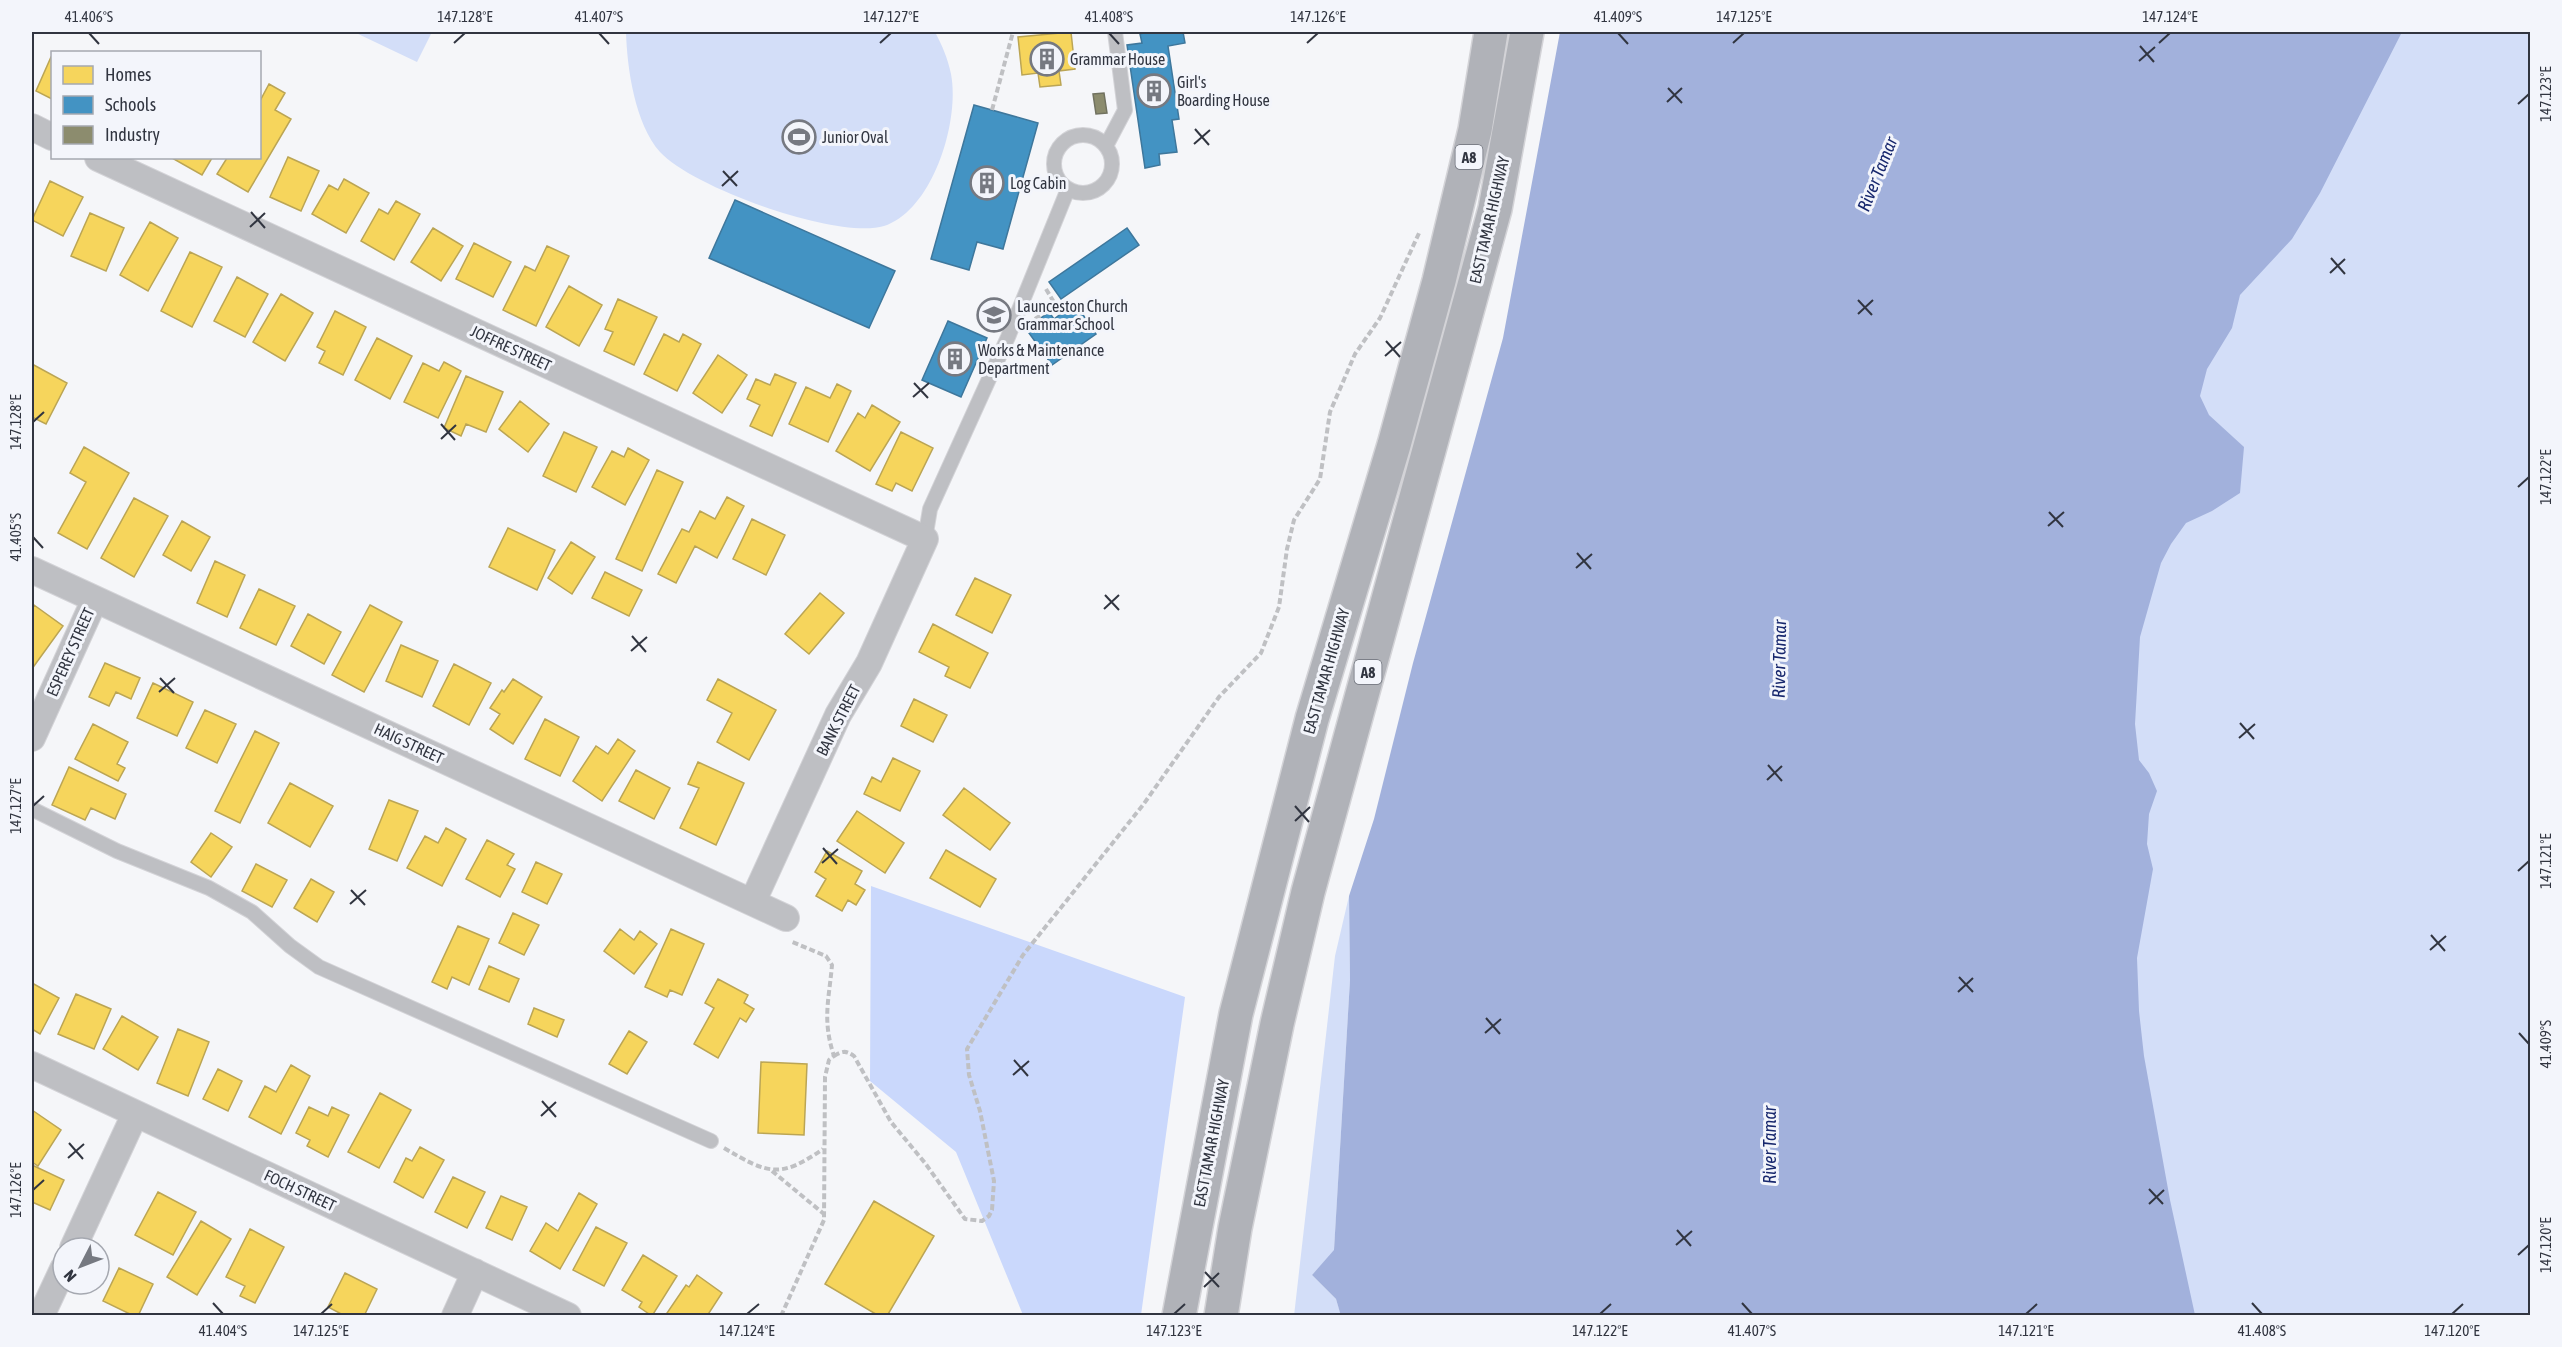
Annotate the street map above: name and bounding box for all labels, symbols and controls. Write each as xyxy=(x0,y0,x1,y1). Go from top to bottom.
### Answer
text: 41.406°S xyxy=(65,8,113,25)
text: 147.128°E xyxy=(437,8,493,25)
text: 41.407°S xyxy=(575,8,623,25)
text: 147.127°E xyxy=(863,8,919,25)
text: 41.408°S xyxy=(1085,8,1133,25)
text: 147.126°E xyxy=(1290,8,1346,25)
text: 41.409°S xyxy=(1594,8,1642,25)
text: 147.125°E xyxy=(1716,8,1772,25)
text: 147.124°E xyxy=(2142,8,2198,25)
building icon: Grammar House xyxy=(1029,41,1065,77)
place label: Grammar House xyxy=(1070,50,1165,68)
legend xyxy=(51,51,261,159)
text: Homes xyxy=(105,64,151,85)
text: 147.123°E xyxy=(2537,66,2554,122)
building icon: Girl's Boarding House xyxy=(1136,73,1172,109)
place label: Girl's Boarding House xyxy=(1177,73,1270,110)
text: Schools xyxy=(105,94,156,115)
sports icon: Junior Oval xyxy=(781,119,817,155)
text: Industry xyxy=(105,124,160,145)
place label: Junior Oval xyxy=(822,128,889,146)
water label: River Tamar xyxy=(1853,133,1902,214)
road number: A8 xyxy=(1456,145,1482,169)
street label: EAST TAMAR HIGHWAY xyxy=(1466,154,1513,285)
building icon: Log Cabin xyxy=(969,165,1005,201)
place label: Log Cabin xyxy=(1010,174,1066,193)
school or university icon: Launceston Church Grammar School xyxy=(976,297,1012,333)
place label: Launceston Church Grammar School xyxy=(1017,297,1128,333)
street label: JOFFRE STREET xyxy=(468,322,554,374)
building icon: Works & Maintenance Department xyxy=(937,341,973,377)
place label: Works & Maintenance Department xyxy=(978,341,1104,378)
text: 147.128°E xyxy=(7,394,24,450)
text: 147.122°E xyxy=(2537,449,2554,505)
text: 41.405°S xyxy=(7,513,24,561)
street label: ESPEREY STREET xyxy=(43,605,97,699)
street label: EAST TAMAR HIGHWAY xyxy=(1299,605,1353,736)
water label: River Tamar xyxy=(1768,619,1790,698)
road number: A8 xyxy=(1354,660,1382,684)
street label: BANK STREET xyxy=(812,681,864,759)
street label: HAIG STREET xyxy=(372,719,446,767)
text: 147.127°E xyxy=(7,778,24,834)
text: 147.121°E xyxy=(2537,833,2554,889)
text: 41.409°S xyxy=(2537,1020,2554,1068)
street label: EAST TAMAR HIGHWAY xyxy=(1190,1077,1232,1209)
water label: River Tamar xyxy=(1759,1105,1780,1184)
text: 147.126°E xyxy=(7,1162,24,1218)
street label: FOCH STREET xyxy=(261,1166,339,1214)
text: 147.120°E xyxy=(2537,1217,2554,1273)
north arrow xyxy=(51,1236,111,1296)
text: N xyxy=(60,1267,80,1286)
text: 41.404°S xyxy=(199,1322,247,1339)
text: 147.125°E xyxy=(293,1322,349,1339)
text: 147.124°E xyxy=(719,1322,775,1339)
text: 147.123°E xyxy=(1146,1322,1202,1339)
text: 147.122°E xyxy=(1572,1322,1628,1339)
text: 41.407°S xyxy=(1728,1322,1776,1339)
text: 147.121°E xyxy=(1998,1322,2054,1339)
text: 41.408°S xyxy=(2238,1322,2286,1339)
text: 147.120°E xyxy=(2424,1322,2480,1339)

